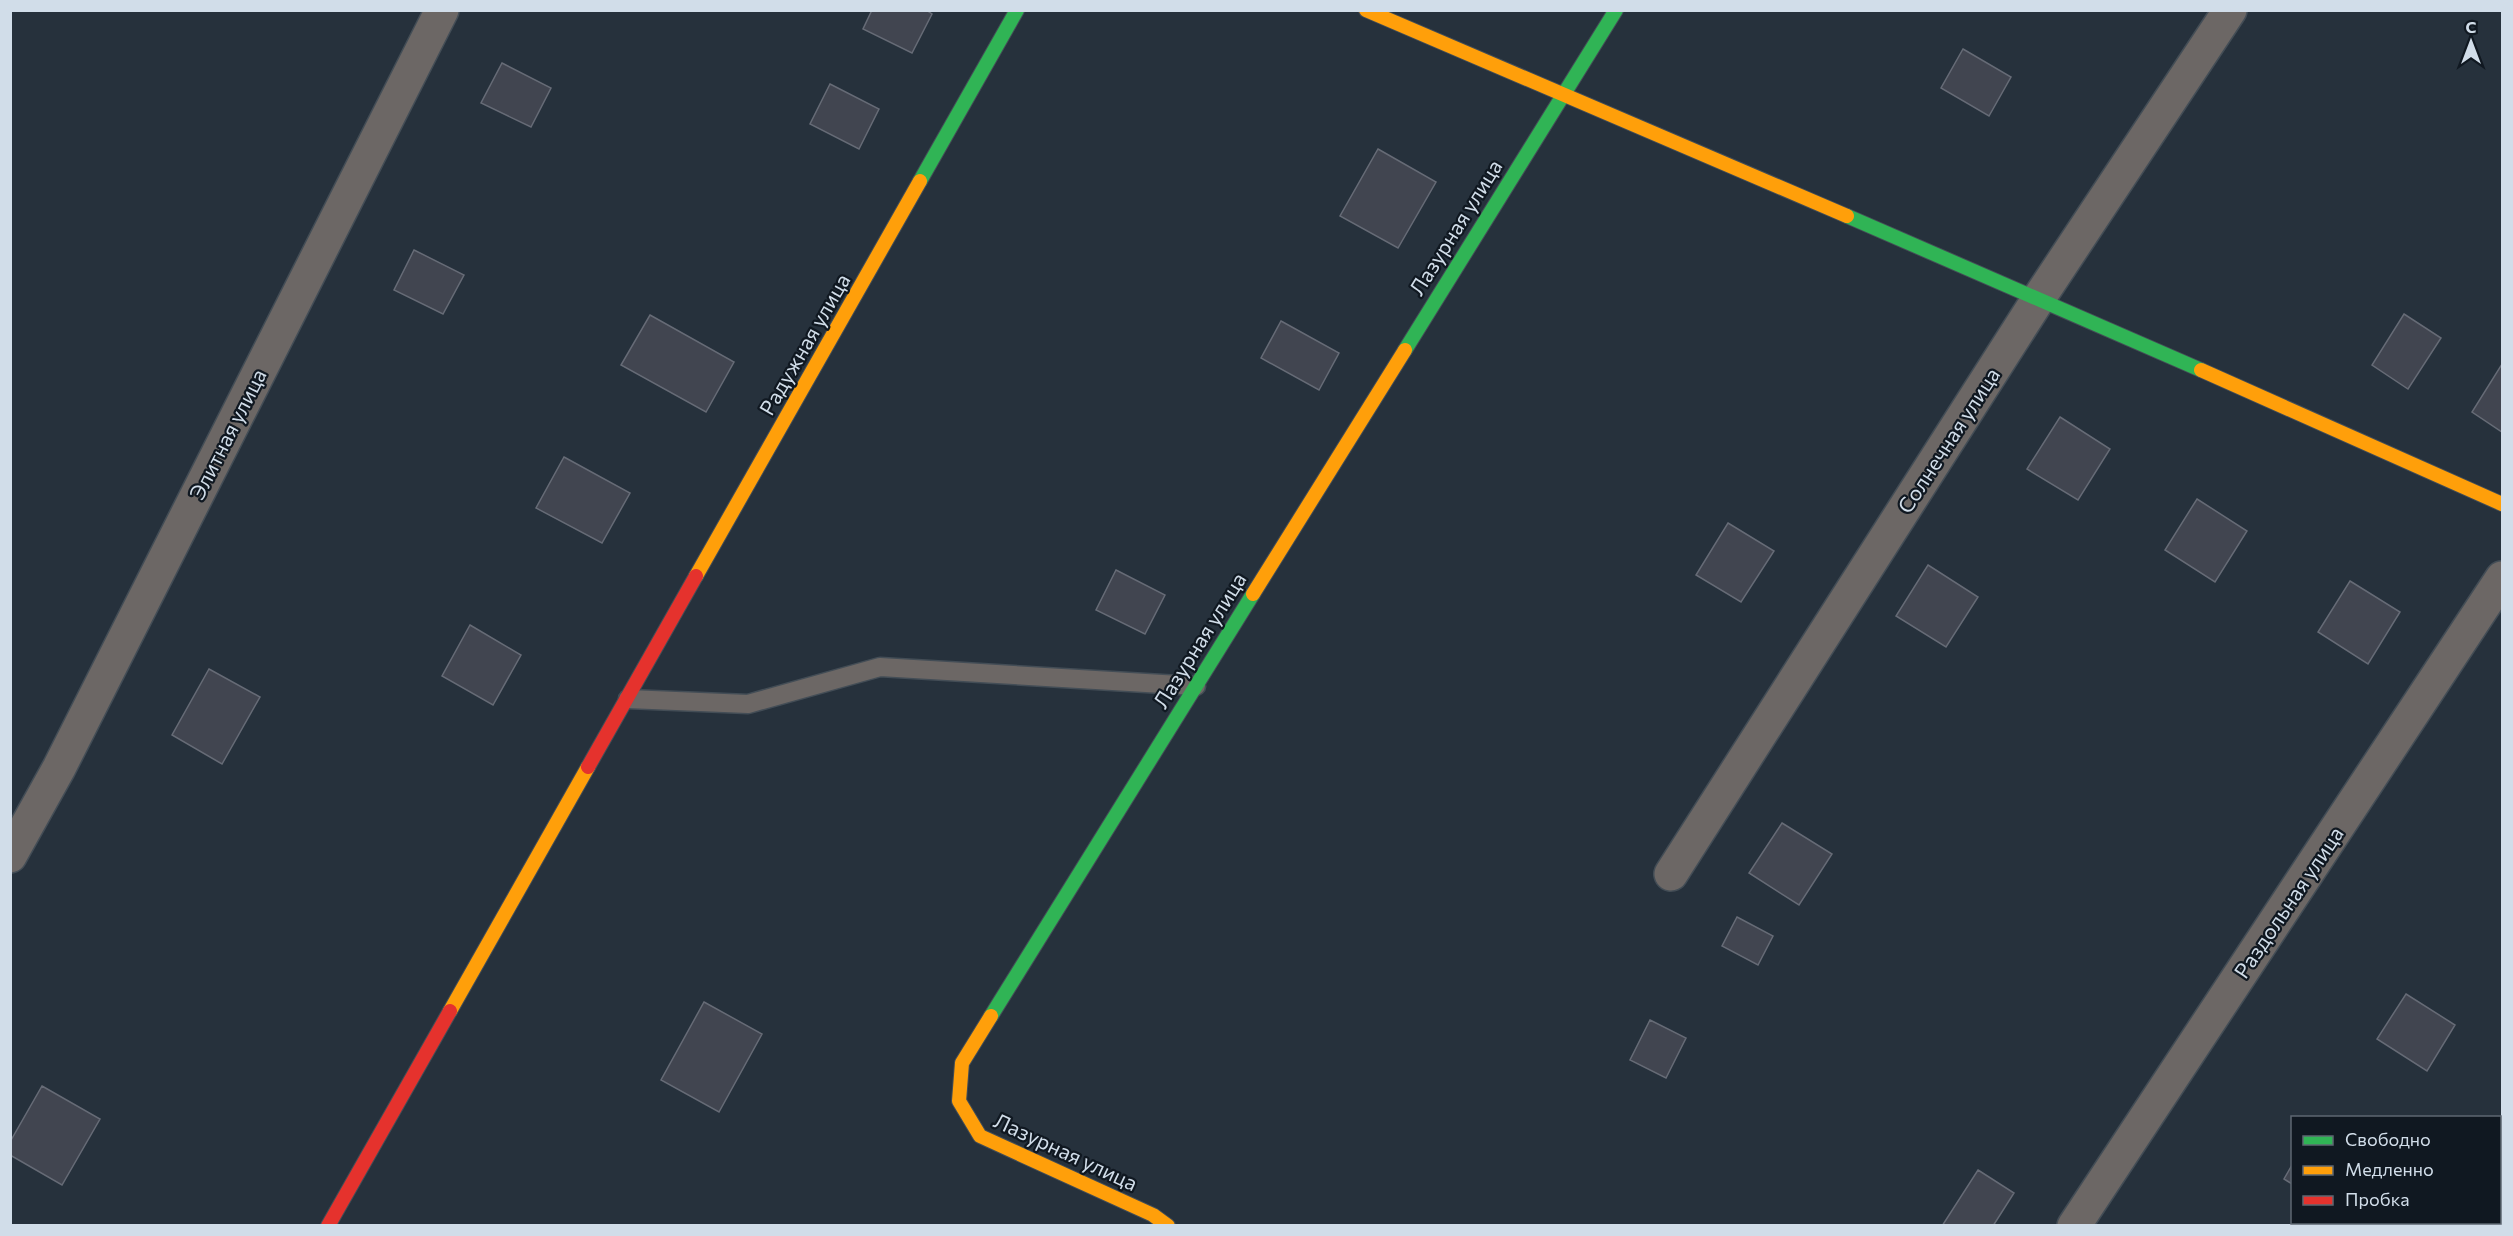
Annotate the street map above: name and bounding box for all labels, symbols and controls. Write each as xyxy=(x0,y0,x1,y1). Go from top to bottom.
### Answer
north arrow xyxy=(2441,12,2501,72)
text: С xyxy=(2466,17,2477,36)
street label: Лазурная улица xyxy=(1403,155,1507,299)
street label: Радужная улица xyxy=(753,269,855,419)
street label: Солнечная улица xyxy=(1892,363,2004,517)
street label: Элитная улица xyxy=(183,364,271,504)
street label: Лазурная улица xyxy=(1147,568,1251,712)
street label: Раздольная улица xyxy=(2228,822,2348,982)
street label: Лазурная улица xyxy=(990,1107,1142,1195)
legend xyxy=(2291,1116,2501,1224)
text: Свободно xyxy=(2345,1128,2431,1150)
text: Медленно xyxy=(2345,1158,2434,1180)
text: Пробка xyxy=(2345,1188,2410,1210)

